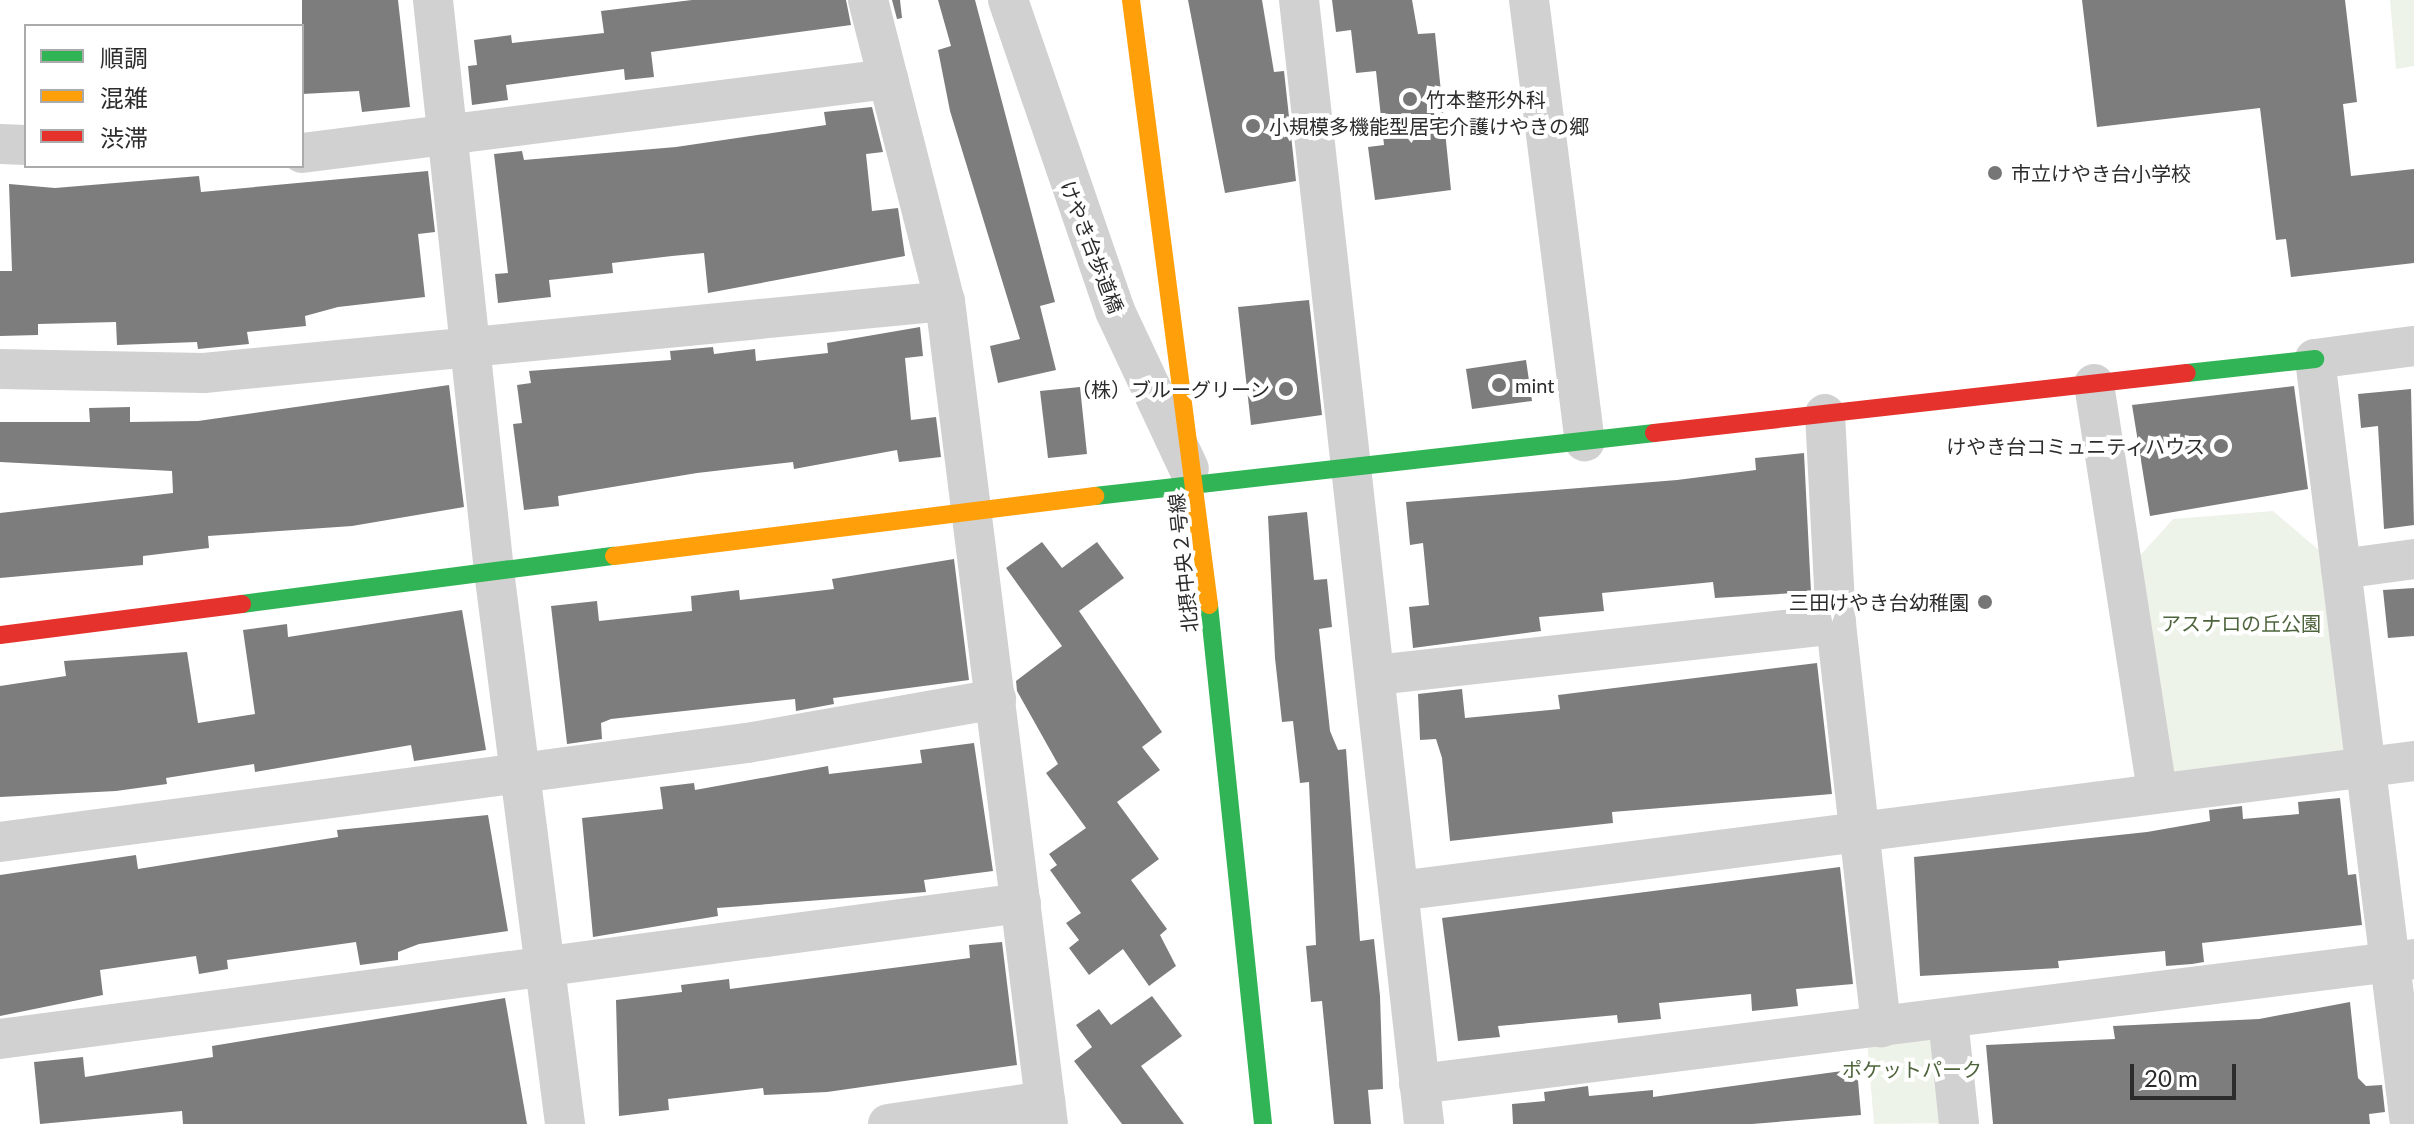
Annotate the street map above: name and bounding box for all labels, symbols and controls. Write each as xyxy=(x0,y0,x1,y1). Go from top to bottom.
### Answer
legend xyxy=(24,24,304,168)
text: 順調 xyxy=(100,43,148,72)
text: 混雑 xyxy=(100,83,148,112)
place label: 竹本整形外科 xyxy=(1426,87,1546,111)
marker: 竹本整形外科 xyxy=(1401,90,1419,108)
place label: 小規模多機能型居宅介護けやきの郷 xyxy=(1269,114,1589,138)
marker: 小規模多機能型居宅介護けやきの郷 xyxy=(1244,117,1262,135)
text: 渋滞 xyxy=(100,123,148,152)
place label: 市立けやき台小学校 xyxy=(2011,161,2191,185)
marker: 市立けやき台小学校 xyxy=(1986,164,2004,182)
street label: けやき台歩道橋 xyxy=(1056,177,1128,317)
place label: mint xyxy=(1515,373,1554,397)
marker: mint xyxy=(1490,376,1508,394)
place label: （株）ブルーグリーン xyxy=(1070,377,1270,401)
marker: （株）ブルーグリーン xyxy=(1277,380,1295,398)
place label: けやき台コミュニティハウス xyxy=(1945,434,2205,458)
marker: けやき台コミュニティハウス xyxy=(2212,437,2230,455)
street label: 北摂中央２号線 xyxy=(1164,492,1202,634)
place label: 三田けやき台幼稚園 xyxy=(1789,590,1969,614)
marker: 三田けやき台幼稚園 xyxy=(1976,593,1994,611)
park label: アスナロの丘公園 xyxy=(2161,611,2321,635)
scale bar xyxy=(2134,1048,2240,1098)
park label: ポケットパーク xyxy=(1842,1057,1982,1081)
text: 20 m xyxy=(2144,1063,2198,1092)

